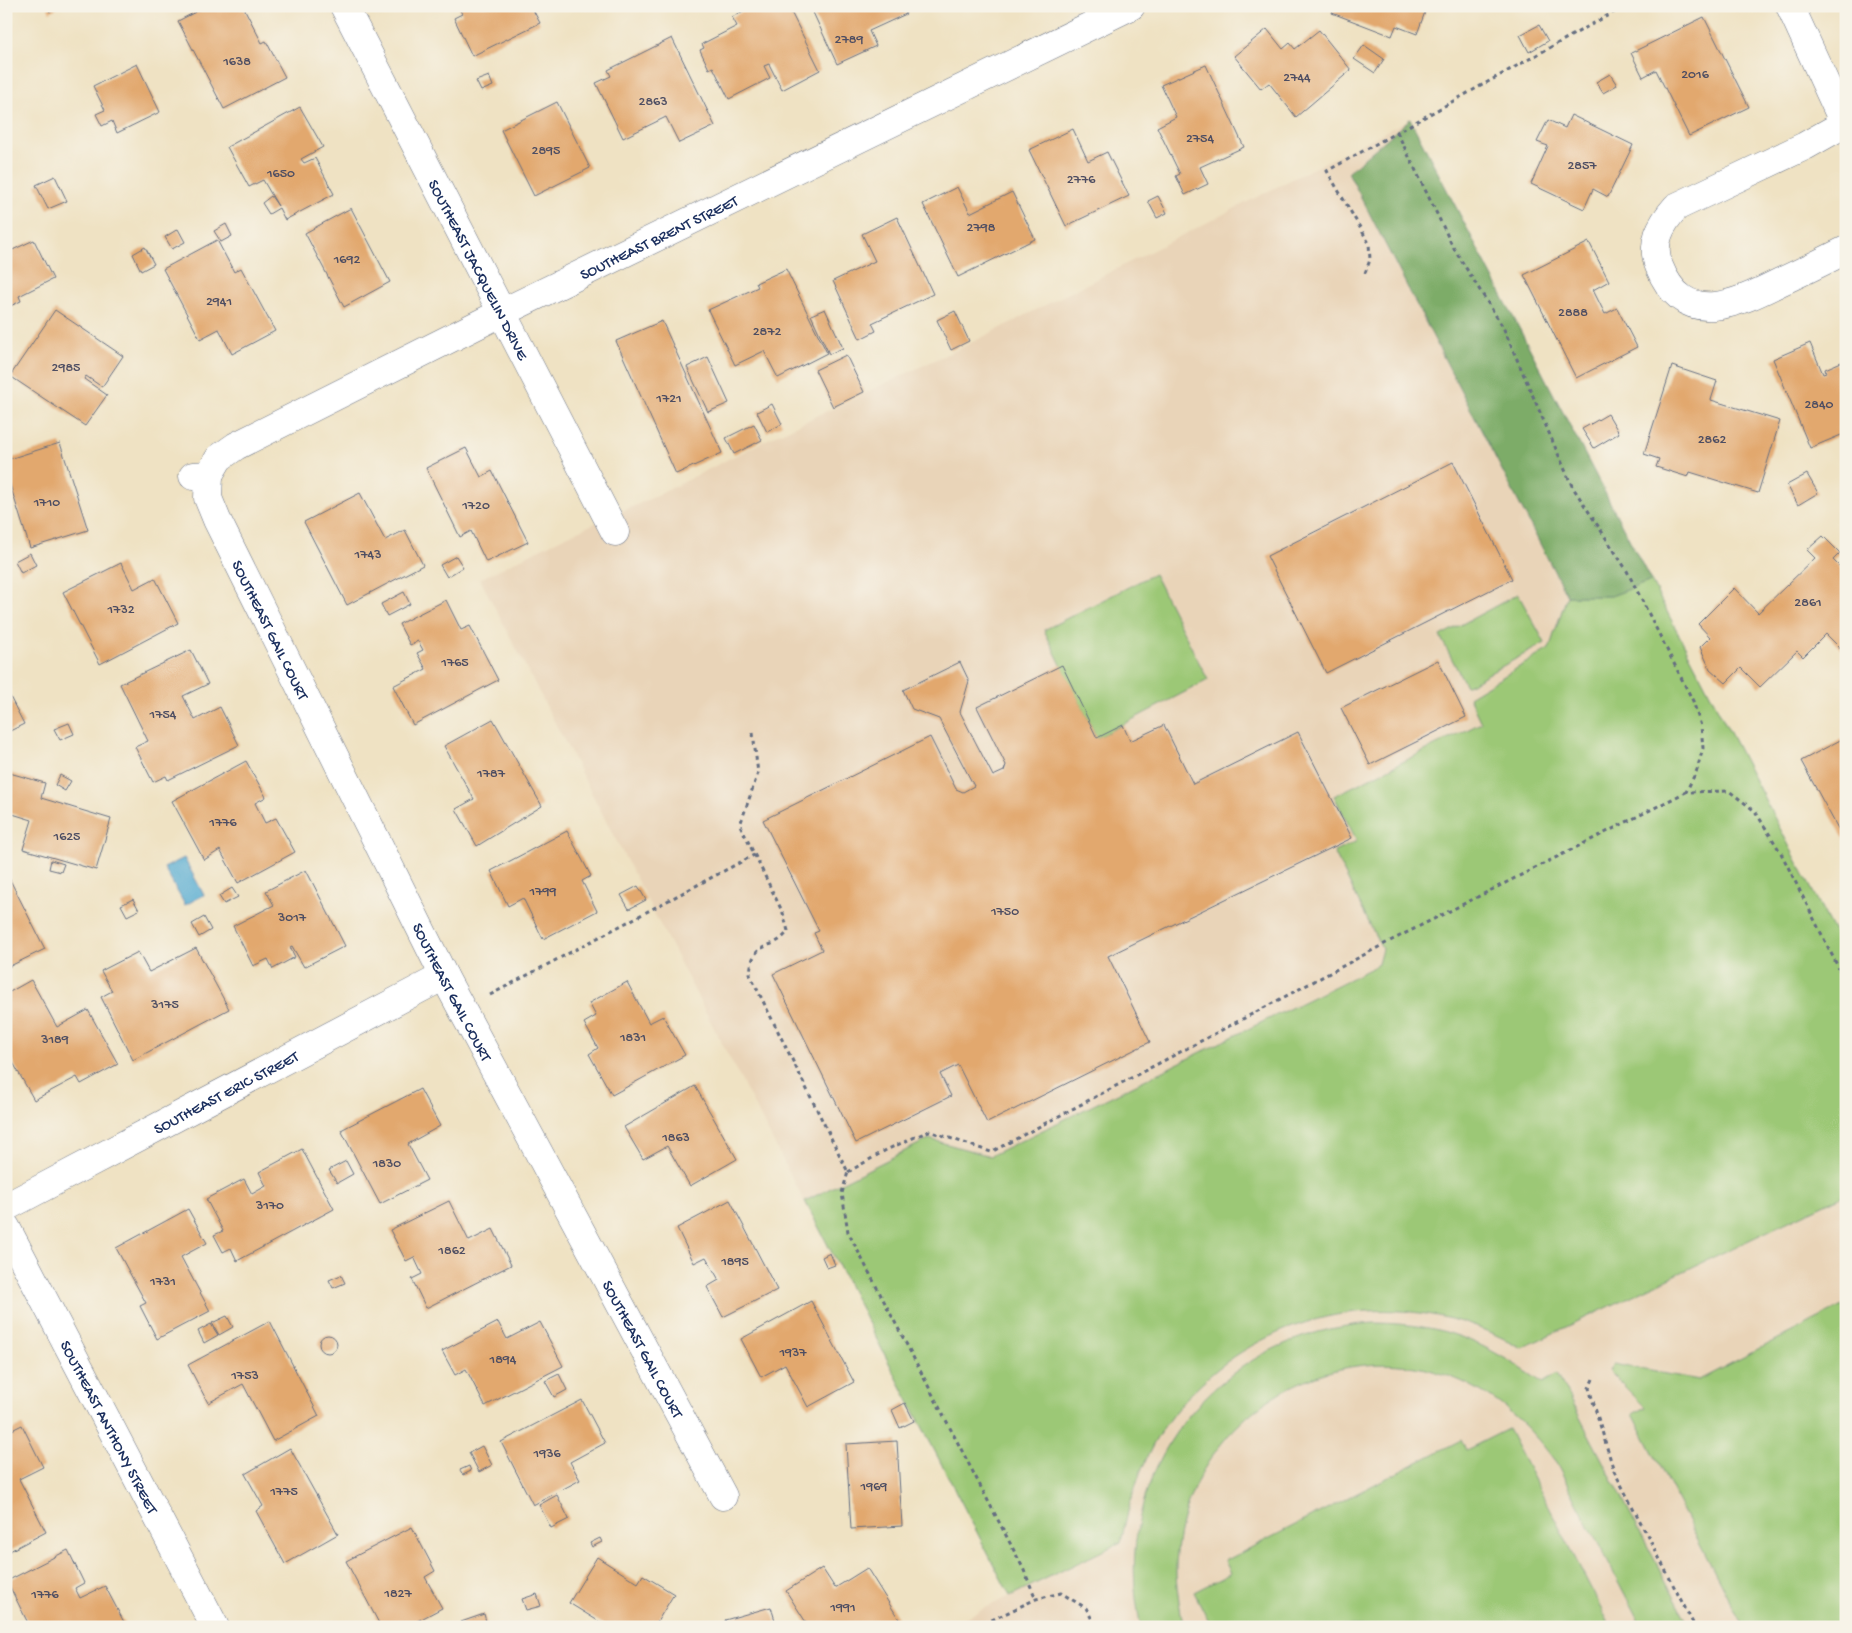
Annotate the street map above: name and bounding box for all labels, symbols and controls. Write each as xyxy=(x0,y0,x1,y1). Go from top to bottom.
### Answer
house number: 2789 xyxy=(835,32,863,49)
house number: 1638 xyxy=(222,54,251,71)
house number: 2016 xyxy=(1681,67,1710,84)
house number: 2744 xyxy=(1283,70,1311,87)
house number: 2863 xyxy=(639,94,667,111)
house number: 2754 xyxy=(1186,131,1214,148)
house number: 2895 xyxy=(532,143,560,160)
house number: 2857 xyxy=(1567,158,1597,175)
house number: 1650 xyxy=(266,166,295,183)
house number: 2776 xyxy=(1067,172,1096,189)
street label: SOUTHEAST JACQUELIN DRIVE xyxy=(422,177,531,365)
street label: SOUTHEAST BRENT STREET xyxy=(578,193,743,286)
house number: 2798 xyxy=(967,220,996,237)
house number: 1692 xyxy=(333,252,360,269)
house number: 2941 xyxy=(206,294,232,311)
house number: 2888 xyxy=(1558,305,1588,322)
house number: 2872 xyxy=(753,324,781,341)
house number: 2985 xyxy=(52,360,80,377)
house number: 1721 xyxy=(655,391,682,408)
house number: 2840 xyxy=(1804,397,1834,414)
house number: 2862 xyxy=(1698,432,1726,449)
house number: 1710 xyxy=(33,495,60,512)
house number: 1720 xyxy=(461,498,490,515)
house number: 1743 xyxy=(354,547,381,564)
street label: SOUTHEAST GAIL COURT xyxy=(226,558,311,705)
house number: 2861 xyxy=(1794,595,1822,612)
house number: 1732 xyxy=(106,602,135,619)
house number: 1765 xyxy=(440,655,469,672)
house number: 1754 xyxy=(149,707,177,724)
house number: 1787 xyxy=(476,766,506,783)
house number: 1776 xyxy=(208,815,238,832)
house number: 1625 xyxy=(53,829,80,846)
house number: 1799 xyxy=(529,884,556,901)
house number: 1750 xyxy=(990,904,1019,921)
house number: 3017 xyxy=(277,910,307,927)
street label: SOUTHEAST GAIL COURT xyxy=(406,921,494,1066)
house number: 3175 xyxy=(150,997,179,1014)
house number: 1831 xyxy=(619,1030,646,1047)
house number: 3189 xyxy=(40,1032,69,1049)
street label: SOUTHEAST ERIC STREET xyxy=(151,1048,303,1140)
house number: 1863 xyxy=(661,1130,690,1147)
house number: 1830 xyxy=(372,1156,401,1173)
house number: 3170 xyxy=(255,1198,284,1215)
house number: 1862 xyxy=(437,1243,466,1260)
house number: 1895 xyxy=(720,1254,749,1271)
house number: 1731 xyxy=(149,1274,176,1291)
street label: SOUTHEAST GAIL COURT xyxy=(596,1278,686,1423)
street label: SOUTHEAST ANTHONY STREET xyxy=(54,1338,161,1519)
house number: 1937 xyxy=(778,1345,807,1362)
house number: 1894 xyxy=(489,1352,517,1369)
house number: 1753 xyxy=(230,1368,259,1385)
house number: 1936 xyxy=(532,1446,561,1463)
house number: 1969 xyxy=(860,1479,887,1496)
house number: 1775 xyxy=(269,1484,298,1501)
house number: 1827 xyxy=(383,1586,412,1603)
house number: 1776 xyxy=(30,1587,60,1604)
house number: 1991 xyxy=(829,1600,856,1617)

